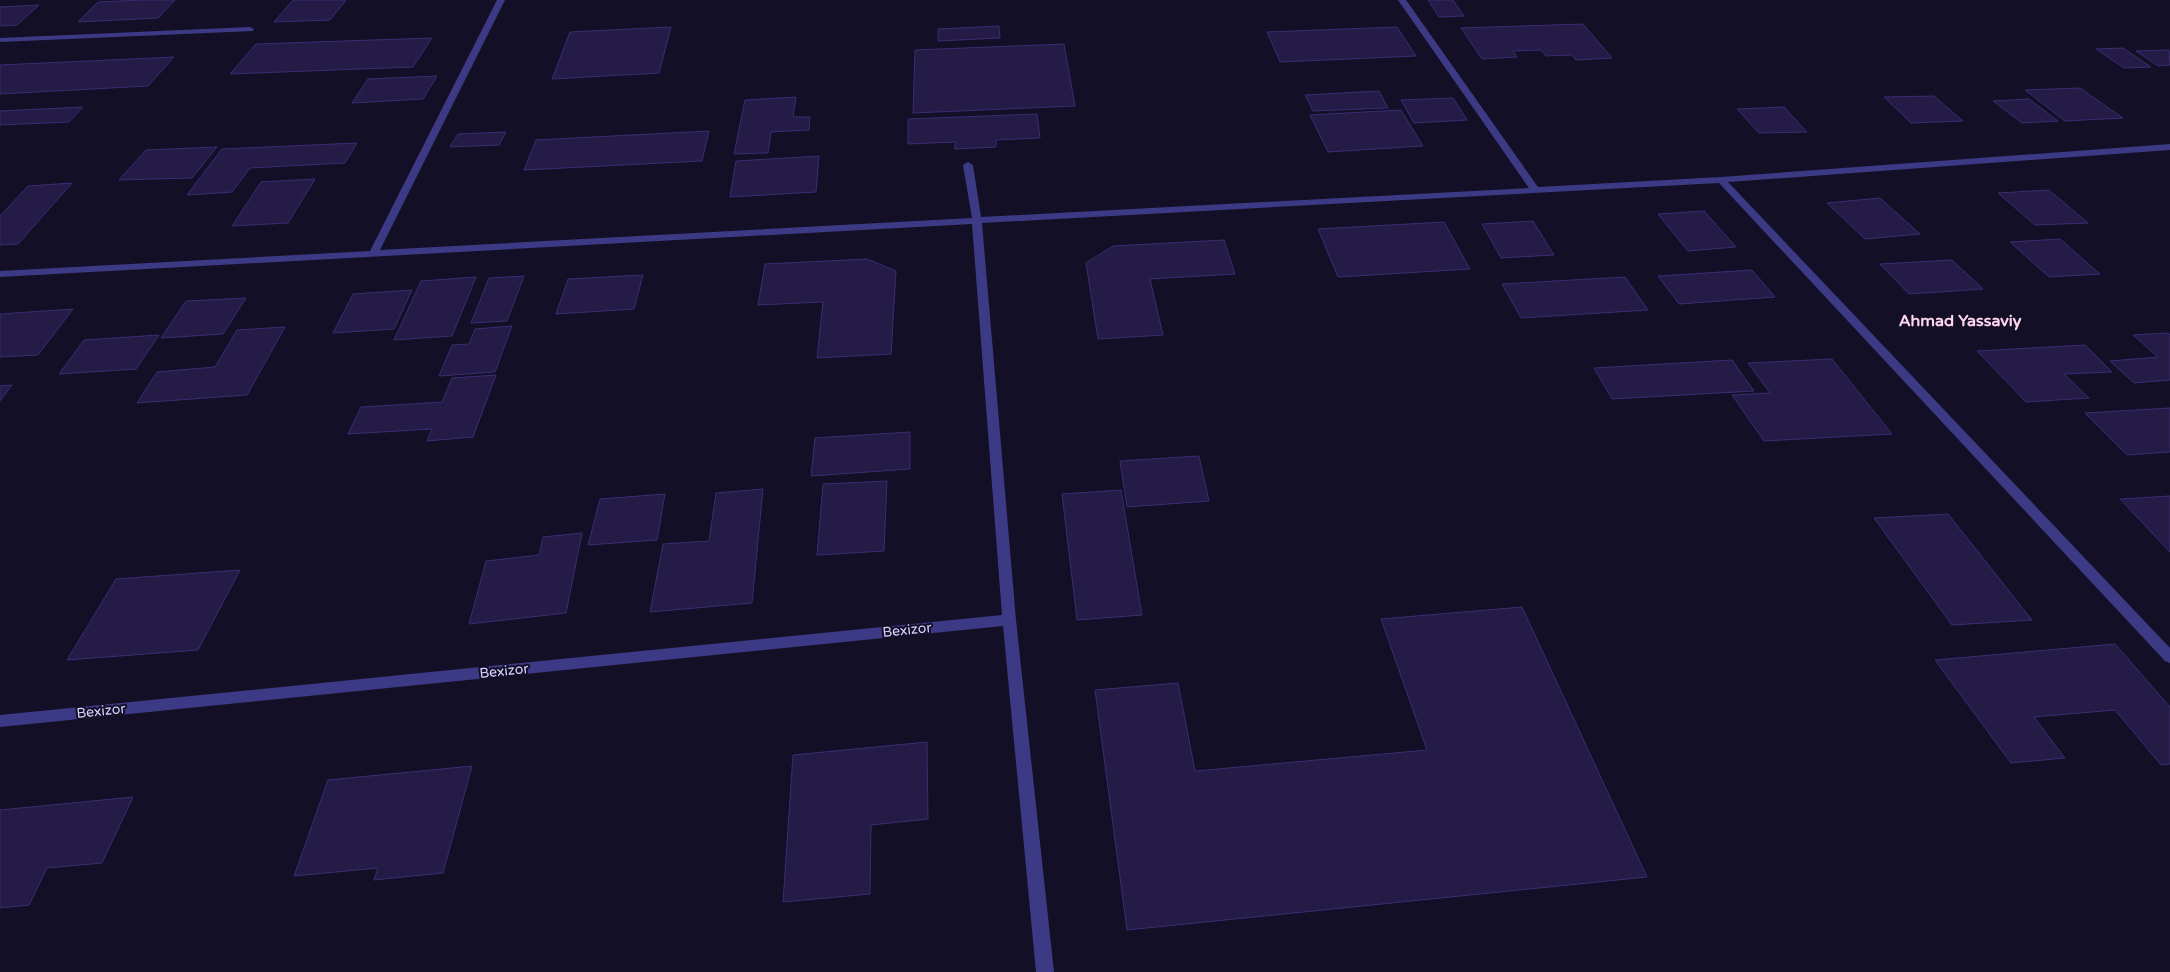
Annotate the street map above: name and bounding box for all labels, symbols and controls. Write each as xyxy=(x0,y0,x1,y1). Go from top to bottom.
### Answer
district label: Ahmad Yassaviy xyxy=(1899,311,2022,331)
street label: Bexizor xyxy=(882,619,933,641)
street label: Bexizor xyxy=(479,660,530,682)
street label: Bexizor xyxy=(76,700,127,722)

